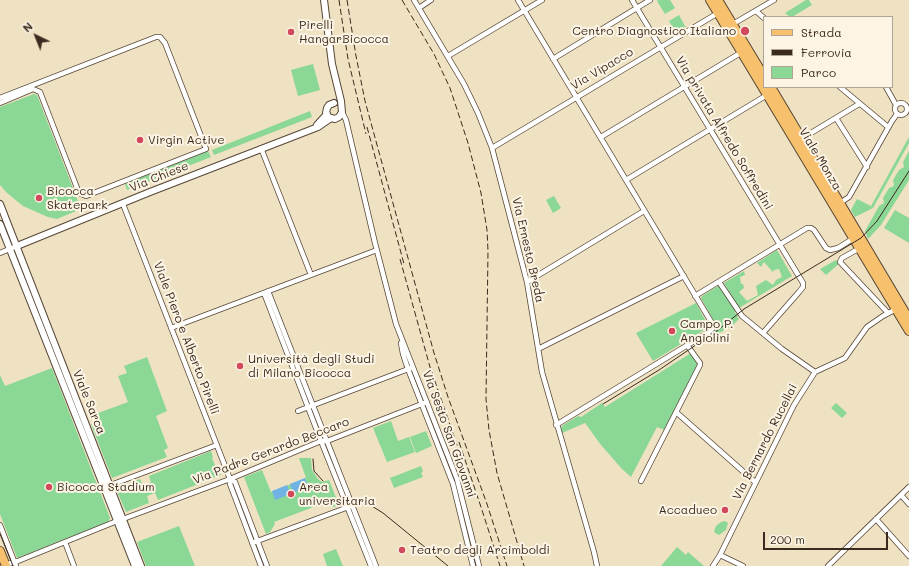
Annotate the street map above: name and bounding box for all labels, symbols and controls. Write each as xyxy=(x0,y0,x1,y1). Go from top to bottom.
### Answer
north arrow xyxy=(16,16,56,56)
legend xyxy=(763,16,893,88)
place label: Pirelli HangarBicocca xyxy=(299,18,389,46)
text: N xyxy=(19,19,36,35)
place label: Centro Diagnostico Italiano xyxy=(572,24,736,38)
text: Strada xyxy=(801,24,842,40)
marker: Centro Diagnostico Italiano xyxy=(739,25,751,37)
marker: Pirelli HangarBicocca xyxy=(286,27,296,37)
text: Ferrovia xyxy=(801,44,852,60)
street label: Via Vipacco xyxy=(568,45,636,93)
street label: Via privata Alfredo Soffredini xyxy=(672,54,776,212)
text: Parco xyxy=(801,64,836,80)
street label: Viale Monza xyxy=(796,125,844,193)
place label: Virgin Active xyxy=(148,133,225,147)
marker: Virgin Active xyxy=(135,135,145,145)
street label: Via Chiese xyxy=(127,159,191,195)
place label: Bicocca Skatepark xyxy=(47,184,108,212)
marker: Bicocca Skatepark xyxy=(34,193,44,203)
street label: Via Ernesto Breda xyxy=(509,196,547,304)
street label: Viale Piero e Alberto Pirelli xyxy=(150,260,222,416)
place label: Campo P. Angiolini xyxy=(680,317,734,345)
marker: Campo P. Angiolini xyxy=(667,326,677,336)
place label: Università degli Studi di Milano Bicocca xyxy=(248,352,375,380)
marker: Università degli Studi di Milano Bicocca xyxy=(235,361,245,371)
street label: Viale Sarca xyxy=(70,368,108,436)
street label: Via Sesto San Giovanni xyxy=(419,369,479,499)
street label: Via Bernardo Rucellai xyxy=(729,382,801,502)
street label: Via Padre Gerardo Beccaro xyxy=(191,414,351,488)
place label: Bicocca Stadium xyxy=(57,480,155,494)
place label: Area universitaria xyxy=(299,480,375,508)
marker: Bicocca Stadium xyxy=(44,482,54,492)
marker: Area universitaria xyxy=(286,489,296,499)
place label: Accadueo xyxy=(658,503,717,517)
marker: Accadueo xyxy=(720,505,730,515)
scale bar xyxy=(765,524,890,550)
text: 200 m xyxy=(770,531,805,547)
place label: Teatro degli Arcimboldi xyxy=(410,543,550,557)
marker: Teatro degli Arcimboldi xyxy=(397,545,407,555)

